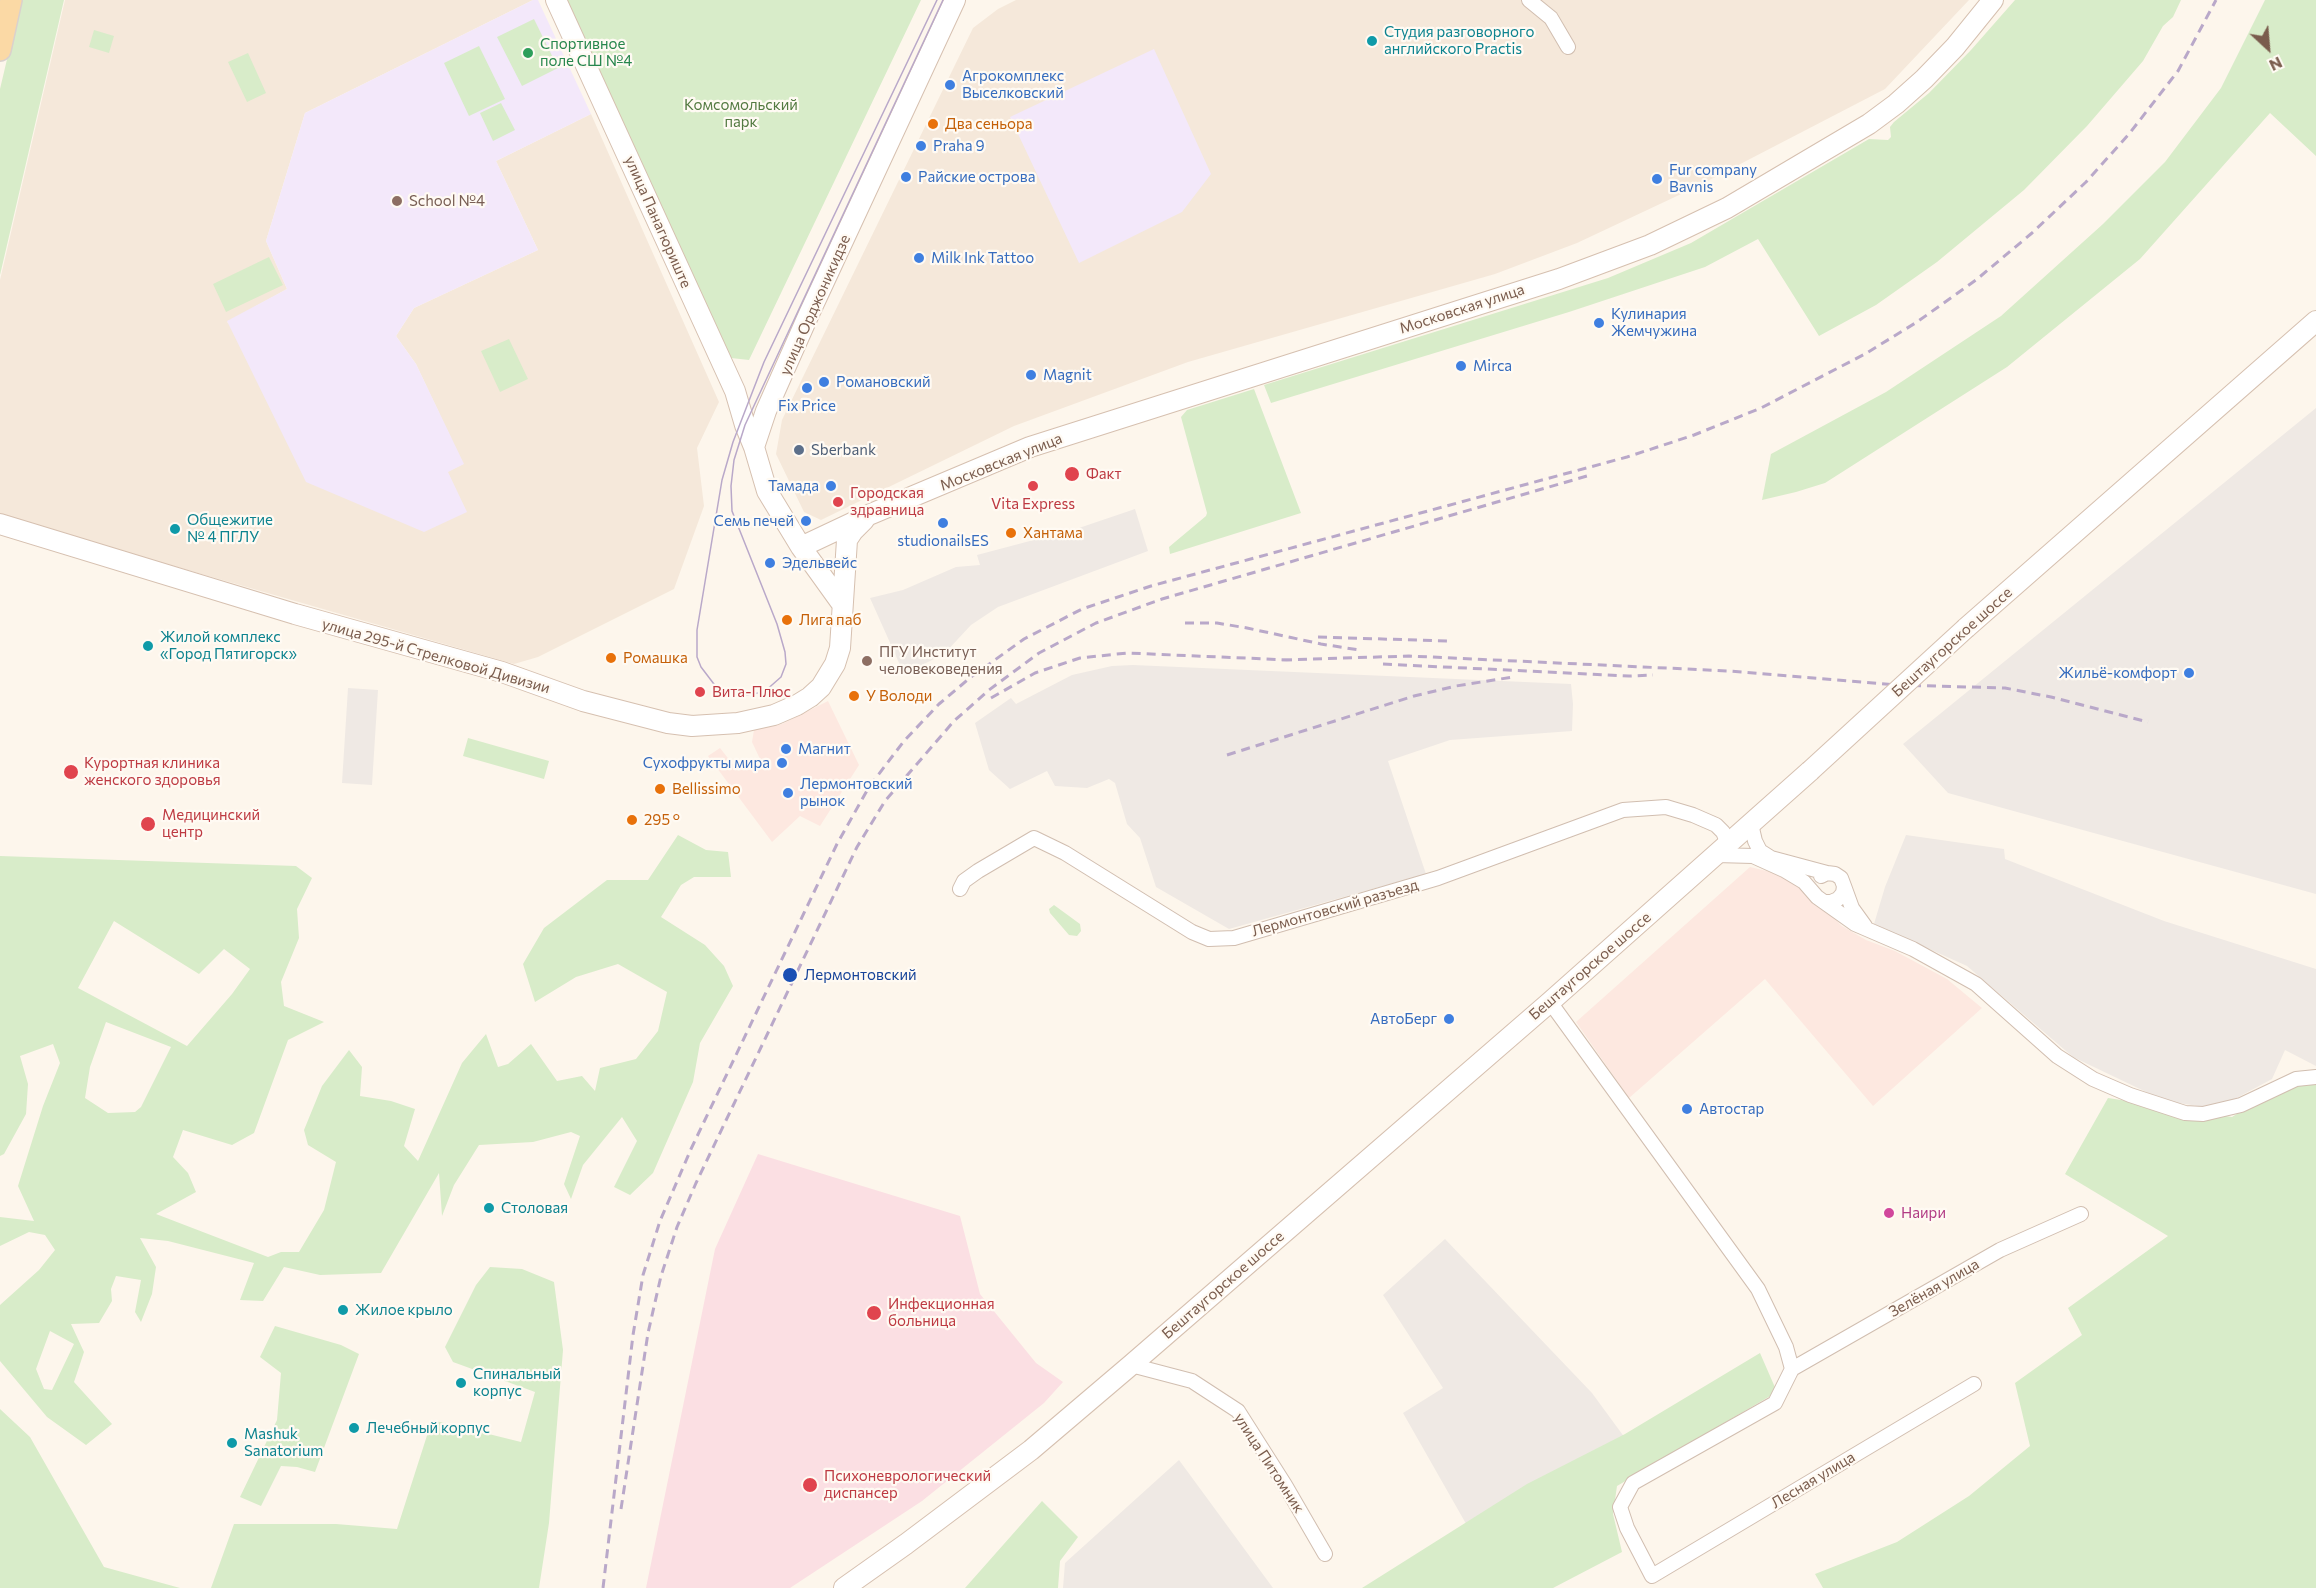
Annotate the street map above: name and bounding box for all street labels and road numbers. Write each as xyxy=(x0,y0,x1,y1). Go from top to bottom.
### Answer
street label: улица Панагюриште xyxy=(621,153,695,291)
street label: улица Орджоникидзе xyxy=(776,232,854,378)
street label: Московская улица xyxy=(1397,280,1527,338)
street label: Московская улица xyxy=(937,429,1065,495)
street label: Бештаугорское шоссе xyxy=(1888,583,2016,701)
street label: улица 295-й Стрелковой Дивизии xyxy=(320,615,552,697)
street label: Лермонтовский разъезд xyxy=(1250,876,1420,940)
street label: Бештаугорское шоссе xyxy=(1525,908,1655,1024)
street label: Бештаугорское шоссе xyxy=(1158,1227,1288,1343)
street label: Зелёная улица xyxy=(1886,1255,1982,1321)
street label: улица Питомник xyxy=(1230,1410,1308,1516)
street label: Лесная улица xyxy=(1768,1448,1858,1512)

